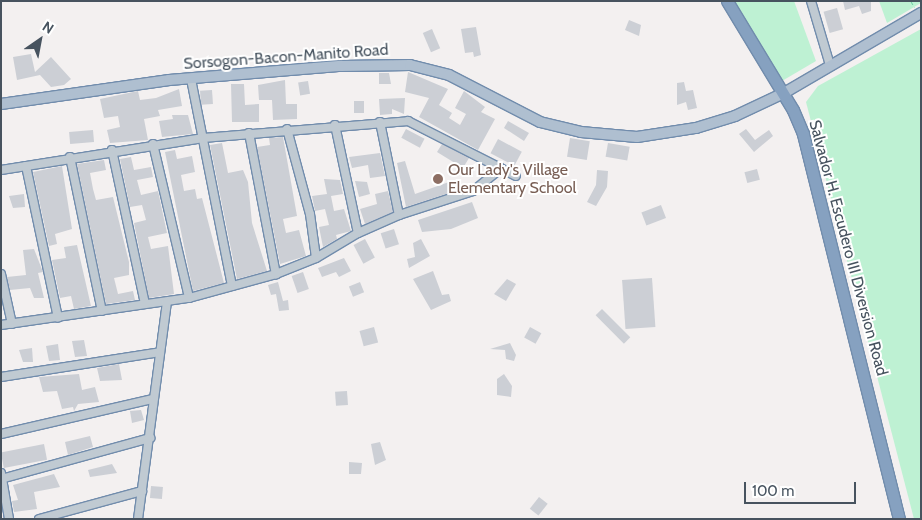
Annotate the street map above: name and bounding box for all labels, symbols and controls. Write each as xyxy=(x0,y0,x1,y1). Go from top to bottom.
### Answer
north arrow xyxy=(15,15,65,65)
text: N xyxy=(39,17,57,38)
street label: Sorsogon-Bacon-Manito Road xyxy=(183,40,389,74)
street label: Salvador H. Escudero III Diversion Road xyxy=(805,118,891,378)
place label: Our Lady's Village Elementary School xyxy=(448,160,576,198)
marker: Our Lady's Village Elementary School xyxy=(432,173,444,185)
scale bar xyxy=(747,472,860,504)
text: 100 m xyxy=(752,482,794,500)

